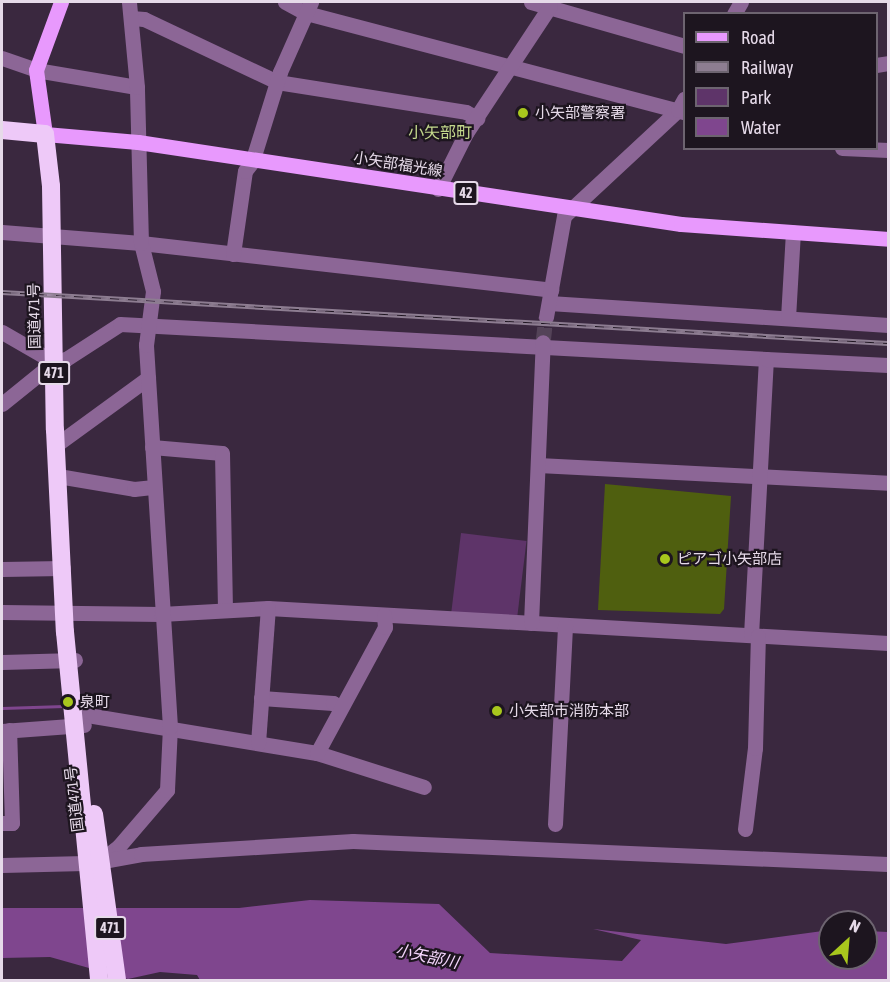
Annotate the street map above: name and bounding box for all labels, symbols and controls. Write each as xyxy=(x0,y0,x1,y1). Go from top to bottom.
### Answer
legend xyxy=(683,12,878,150)
text: Road xyxy=(741,27,775,48)
text: Railway xyxy=(741,57,793,78)
text: Park xyxy=(741,87,771,108)
place label: 小矢部警察署 xyxy=(535,104,625,122)
marker: 小矢部警察署 xyxy=(516,106,530,120)
text: Water xyxy=(741,117,780,138)
district label: 小矢部町 xyxy=(408,122,472,142)
street label: 小矢部福光線 xyxy=(352,148,444,180)
road number: 42 xyxy=(452,182,480,204)
street label: 国道471号 xyxy=(24,283,44,349)
road number: 471 xyxy=(38,362,70,384)
place label: ピアゴ小矢部店 xyxy=(677,550,782,568)
marker: ピアゴ小矢部店 xyxy=(658,552,672,566)
place label: 泉町 xyxy=(80,693,110,711)
marker: 泉町 xyxy=(61,695,75,709)
place label: 小矢部市消防本部 xyxy=(509,702,629,720)
marker: 小矢部市消防本部 xyxy=(490,704,504,718)
street label: 国道471号 xyxy=(61,765,87,833)
north arrow xyxy=(818,910,878,970)
text: N xyxy=(847,915,863,936)
road number: 471 xyxy=(94,917,126,939)
water label: 小矢部川 xyxy=(394,940,460,972)

